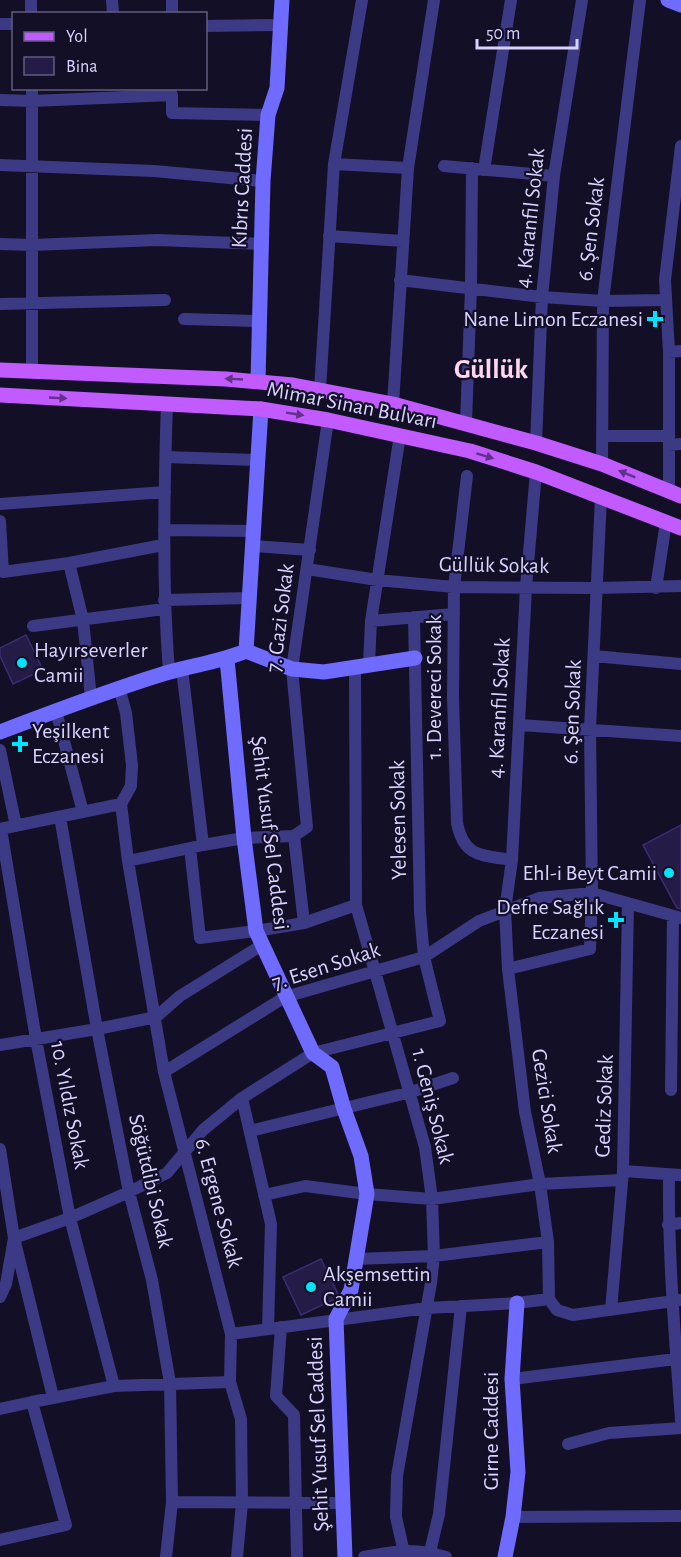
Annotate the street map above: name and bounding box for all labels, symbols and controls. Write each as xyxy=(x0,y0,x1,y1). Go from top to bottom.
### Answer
legend xyxy=(12,12,207,90)
scale bar xyxy=(477,12,578,50)
text: 50 m xyxy=(486,25,520,43)
text: Yol xyxy=(66,28,88,46)
text: Bina xyxy=(66,58,98,76)
street label: Kıbrıs Caddesi xyxy=(228,127,256,249)
street label: 4. Karanfil Sokak xyxy=(512,147,548,289)
street label: 6. Şen Sokak xyxy=(574,176,608,282)
place label: Nane Limon Eczanesi xyxy=(463,308,643,330)
marker: Nane Limon Eczanesi xyxy=(648,312,662,326)
district label: Güllük xyxy=(454,356,528,384)
one-way arrow xyxy=(225,375,244,384)
street label: Mimar Sinan Bulvarı xyxy=(265,378,439,432)
one-way arrow xyxy=(49,394,68,403)
one-way arrow xyxy=(285,410,304,419)
one-way arrow xyxy=(476,452,494,461)
one-way arrow xyxy=(617,469,635,479)
street label: Güllük Sokak xyxy=(439,553,549,577)
street label: 7. Gazi Sokak xyxy=(262,562,298,674)
street label: 1. Devereci Sokak xyxy=(423,615,445,759)
street label: 4. Karanfil Sokak xyxy=(484,637,514,779)
place label: Hayırseverler Camii xyxy=(34,639,148,686)
marker: Hayırseverler Camii xyxy=(15,656,29,670)
street label: 6. Şen Sokak xyxy=(559,659,585,765)
place label: Yeşilkent Eczanesi xyxy=(32,720,109,767)
street label: Şehit Yusuf Sel Caddesi xyxy=(247,735,293,931)
marker: Yeşilkent Eczanesi xyxy=(13,737,27,751)
street label: Yelesen Sokak xyxy=(386,760,410,880)
place label: Ehl-i Beyt Camii xyxy=(522,862,657,884)
marker: Ehl-i Beyt Camii xyxy=(662,866,676,880)
place label: Defne Sağlık Eczanesi xyxy=(496,896,604,943)
marker: Defne Sağlık Eczanesi xyxy=(609,913,623,927)
street label: 7. Esen Sokak xyxy=(269,938,383,994)
street label: 10. Yıldız Sokak xyxy=(47,1039,93,1171)
street label: 1. Geniş Sokak xyxy=(408,1046,458,1166)
street label: Gezici Sokak xyxy=(528,1047,566,1155)
street label: Gediz Sokak xyxy=(591,1054,617,1158)
street label: Söğütdibi Sokak xyxy=(125,1112,177,1250)
street label: 6. Ergene Sokak xyxy=(191,1136,247,1270)
place label: Akşemsettin Camii xyxy=(323,1263,431,1310)
marker: Akşemsettin Camii xyxy=(304,1280,318,1294)
street label: Şehit Yusuf Sel Caddesi xyxy=(304,1336,332,1532)
street label: Girne Caddesi xyxy=(480,1372,502,1490)

